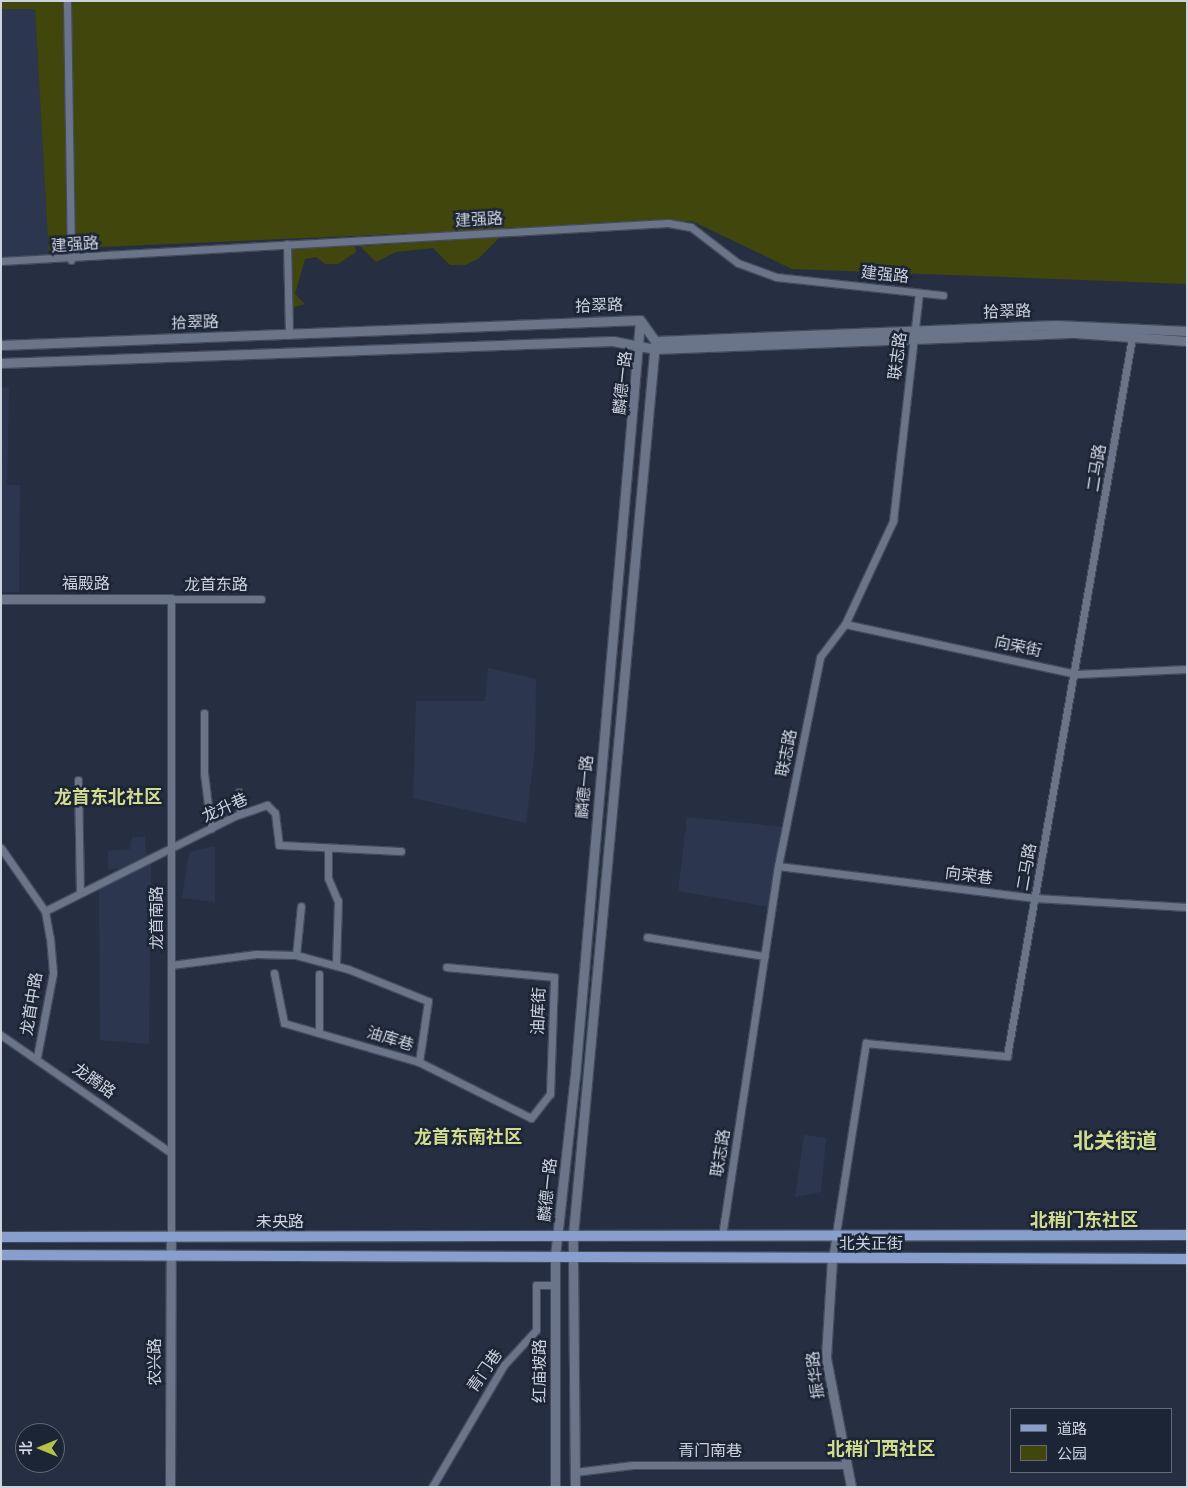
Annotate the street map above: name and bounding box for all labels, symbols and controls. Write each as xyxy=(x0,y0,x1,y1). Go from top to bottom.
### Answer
street label: 建强路 xyxy=(455,209,503,231)
street label: 建强路 xyxy=(50,234,100,256)
street label: 建强路 xyxy=(860,263,910,287)
street label: 拾翠路 xyxy=(575,296,623,316)
street label: 拾翠路 xyxy=(983,302,1031,322)
street label: 拾翠路 xyxy=(171,313,219,333)
street label: 联志路 xyxy=(885,331,911,381)
street label: 麟德一路 xyxy=(610,350,636,416)
street label: 二马路 xyxy=(1084,443,1110,493)
street label: 福殿路 xyxy=(62,574,110,594)
street label: 龙首东路 xyxy=(184,575,248,595)
street label: 向荣街 xyxy=(993,633,1043,661)
street label: 联志路 xyxy=(773,728,801,778)
street label: 麟德一路 xyxy=(573,754,597,820)
district label: 龙首东北社区 xyxy=(54,786,162,808)
street label: 龙升巷 xyxy=(199,789,251,827)
street label: 二马路 xyxy=(1013,842,1041,892)
street label: 向荣巷 xyxy=(944,864,994,888)
street label: 龙首南路 xyxy=(147,886,167,950)
street label: 龙首中路 xyxy=(18,971,46,1037)
street label: 油库街 xyxy=(529,987,549,1035)
street label: 油库巷 xyxy=(364,1023,416,1055)
street label: 龙腾路 xyxy=(69,1059,119,1103)
district label: 龙首东南社区 xyxy=(414,1126,522,1148)
street label: 联志路 xyxy=(708,1128,734,1178)
district label: 北关街道 xyxy=(1073,1128,1157,1154)
street label: 麟德一路 xyxy=(535,1157,561,1223)
district label: 北稍门东社区 xyxy=(1030,1209,1138,1231)
street label: 未央路 xyxy=(256,1212,304,1232)
street label: 北关正街 xyxy=(839,1234,903,1254)
street label: 农兴路 xyxy=(145,1338,165,1386)
street label: 红庙坡路 xyxy=(530,1339,550,1403)
street label: 青门巷 xyxy=(463,1346,507,1396)
street label: 振华路 xyxy=(804,1350,828,1400)
legend xyxy=(1010,1408,1173,1473)
text: 道路 xyxy=(1057,1420,1087,1437)
north arrow xyxy=(15,1423,65,1473)
district label: 北稍门西社区 xyxy=(827,1438,935,1460)
text: 北 xyxy=(18,1441,34,1455)
street label: 青门南巷 xyxy=(678,1441,742,1461)
text: 公园 xyxy=(1057,1445,1087,1462)

